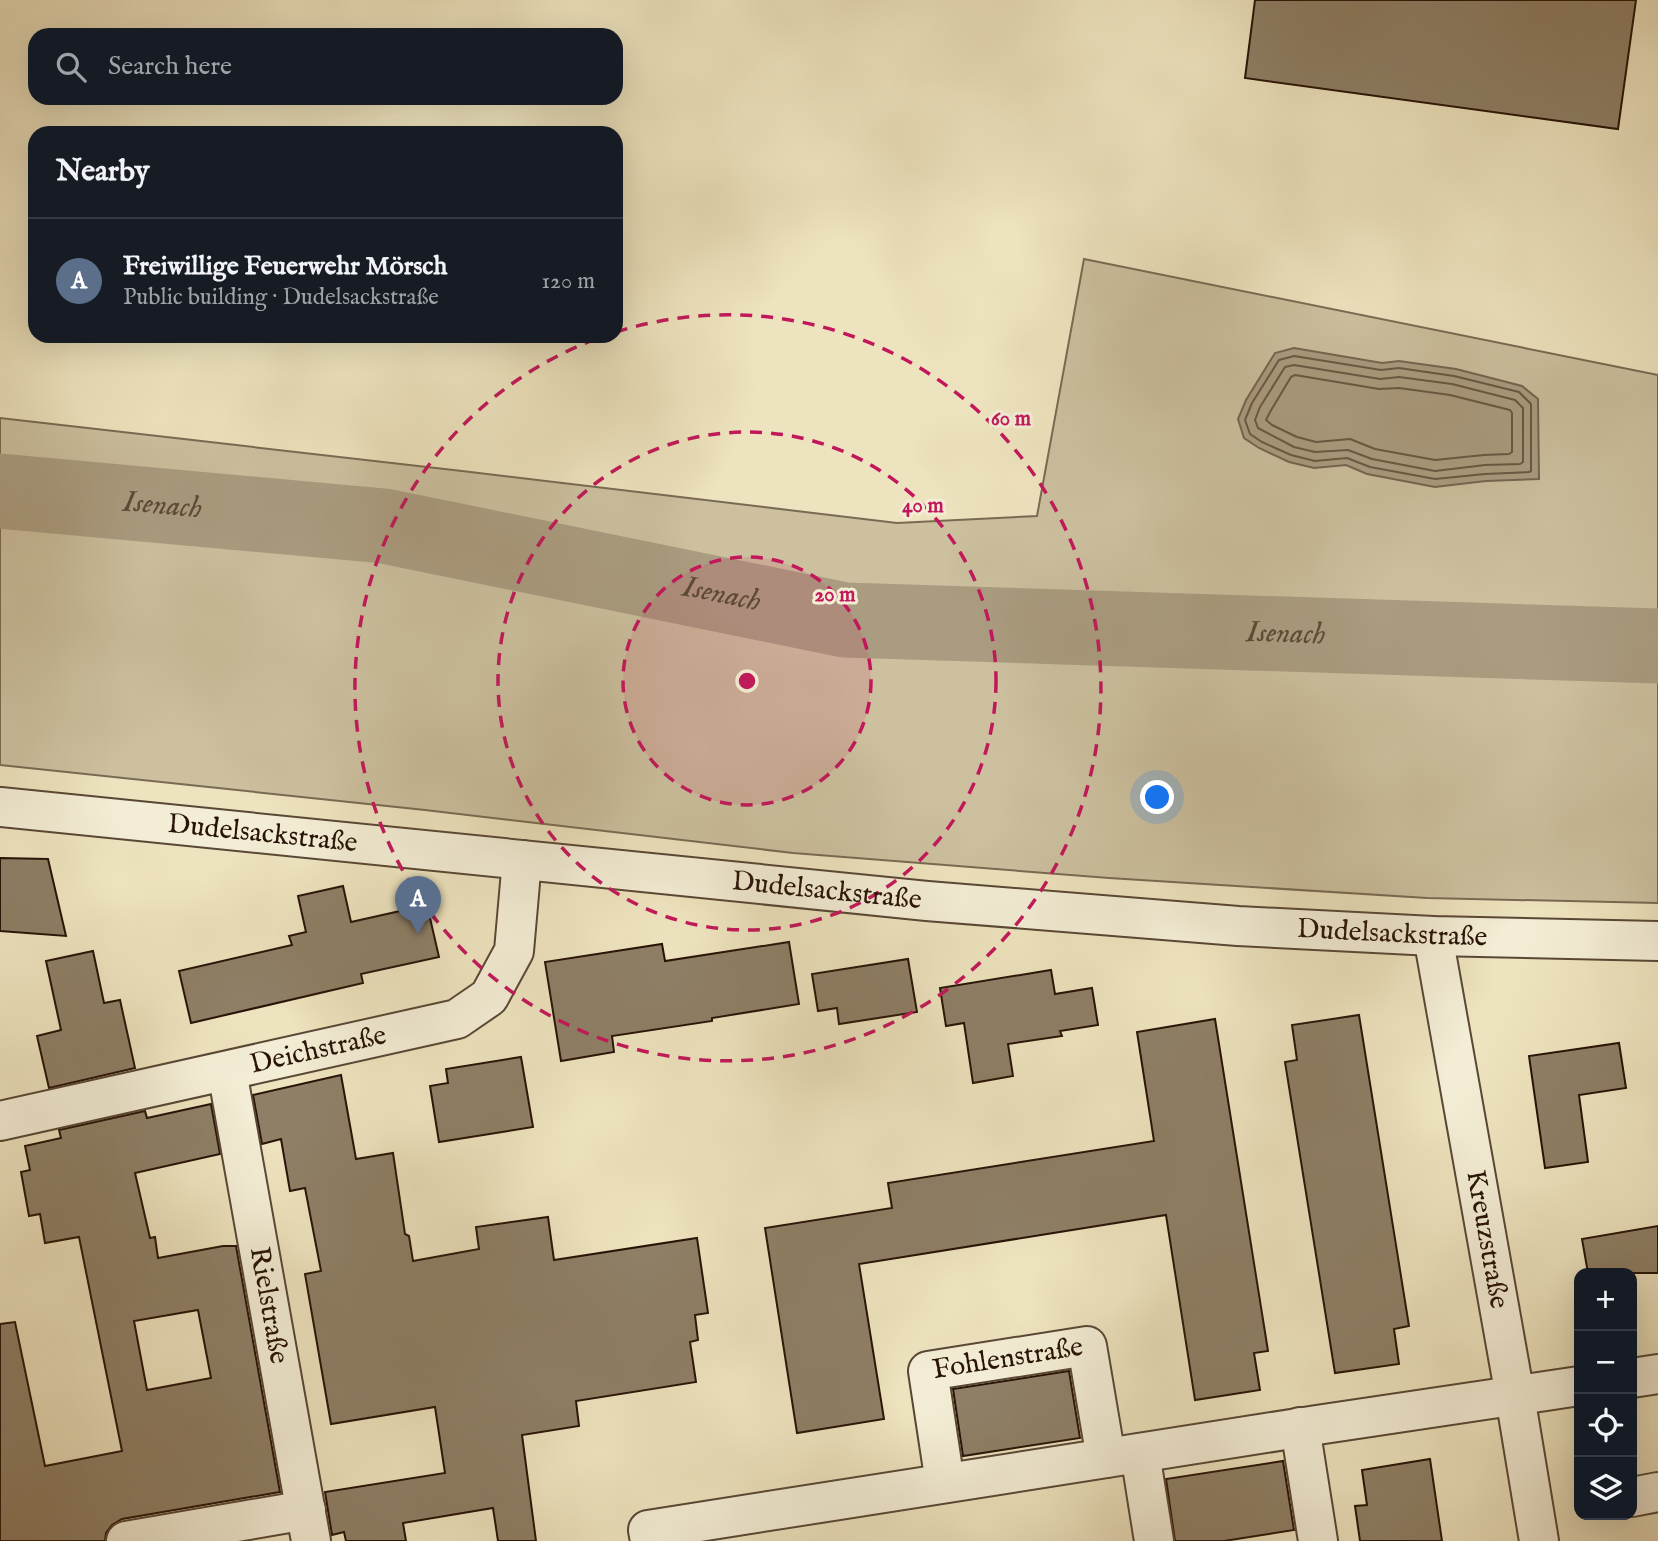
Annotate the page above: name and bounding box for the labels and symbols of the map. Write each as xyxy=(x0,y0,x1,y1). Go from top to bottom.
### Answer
text: 60 m xyxy=(991,406,1032,433)
water label: Isenach xyxy=(120,483,204,528)
text: 40 m xyxy=(902,493,944,520)
water label: Isenach xyxy=(678,568,764,621)
text: 20 m xyxy=(815,582,856,609)
water label: Isenach xyxy=(1244,614,1326,654)
centre of rings xyxy=(735,669,759,693)
your location xyxy=(1140,780,1174,814)
street label: Dudelsackstraße xyxy=(166,807,359,861)
street label: Dudelsackstraße xyxy=(730,864,923,918)
pin: A xyxy=(395,876,441,934)
street label: Dudelsackstraße xyxy=(1296,912,1488,955)
street label: Deichstraße xyxy=(247,1018,390,1082)
street label: Kreuzstraße xyxy=(1458,1167,1517,1311)
street label: Rielstraße xyxy=(241,1244,297,1367)
street label: Fohlenstraße xyxy=(930,1329,1086,1388)

